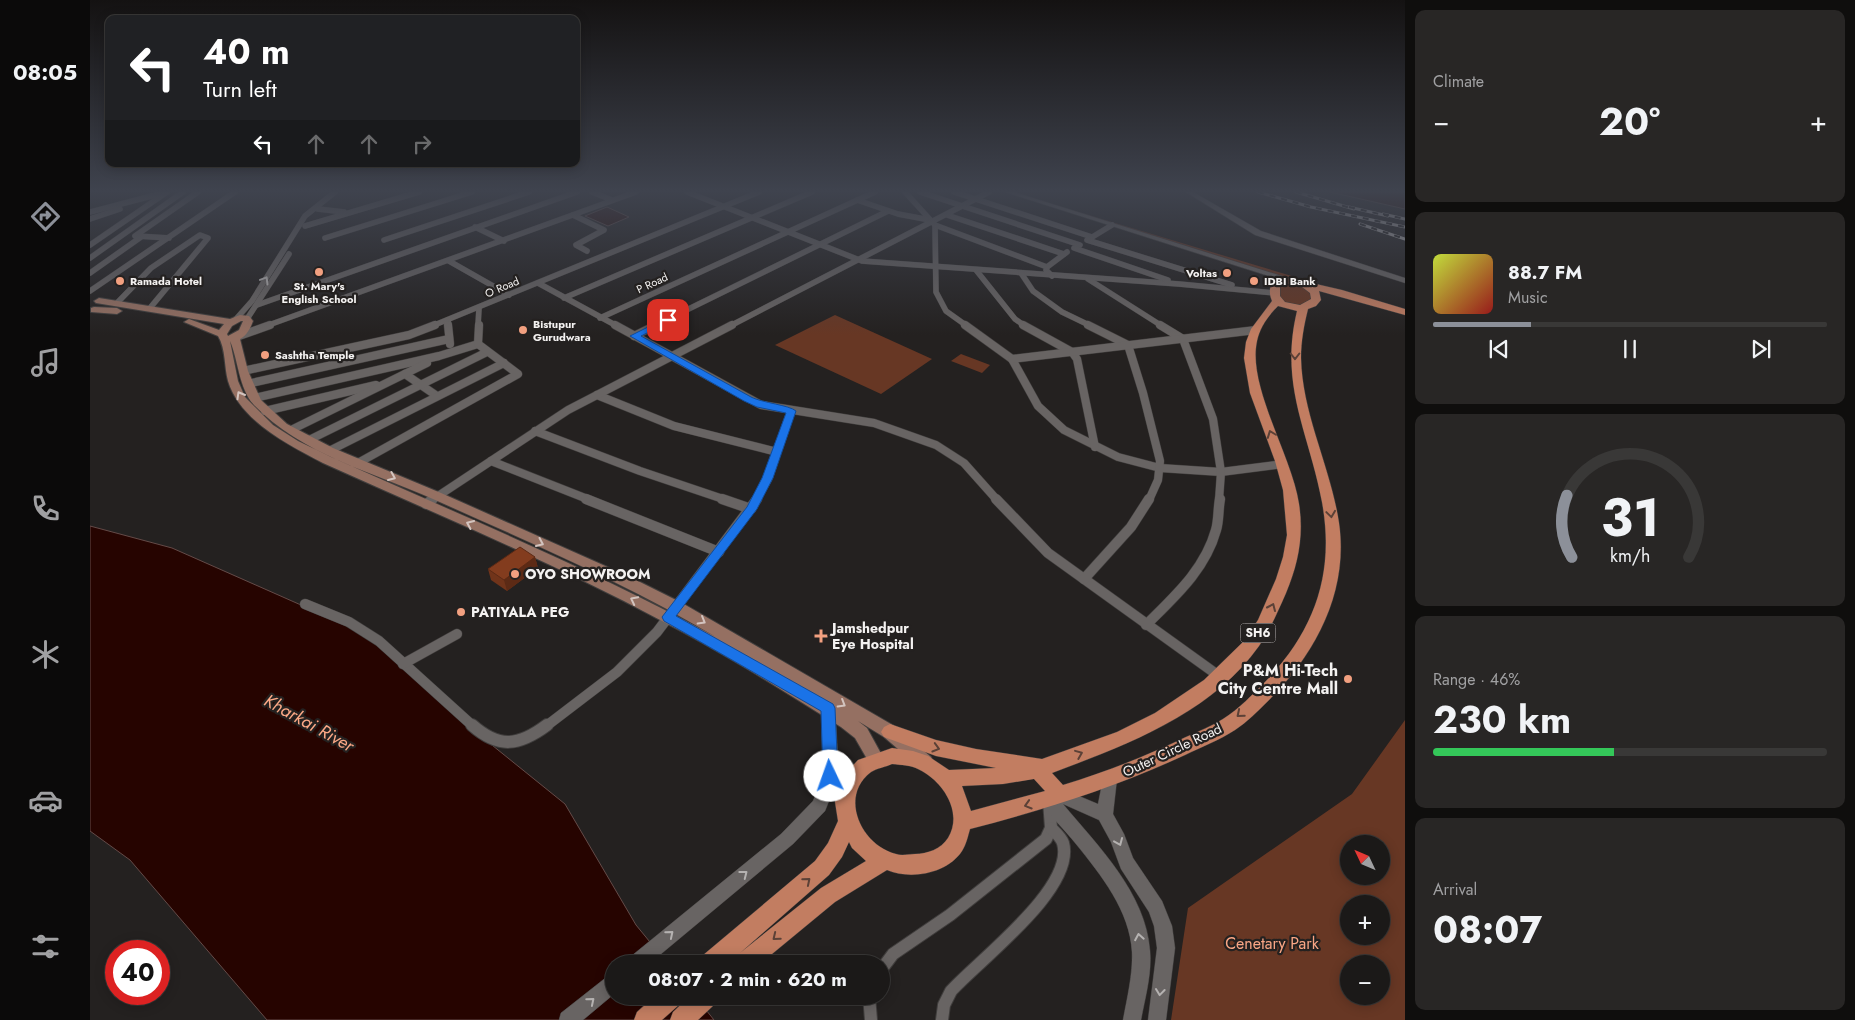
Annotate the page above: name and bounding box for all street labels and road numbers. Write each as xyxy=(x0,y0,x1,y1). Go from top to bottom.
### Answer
street label: P Road xyxy=(634,269,670,297)
street label: O Road xyxy=(482,273,522,301)
road number: SH6 xyxy=(1240,624,1276,642)
street label: Outer Circle Road xyxy=(1119,718,1225,782)

